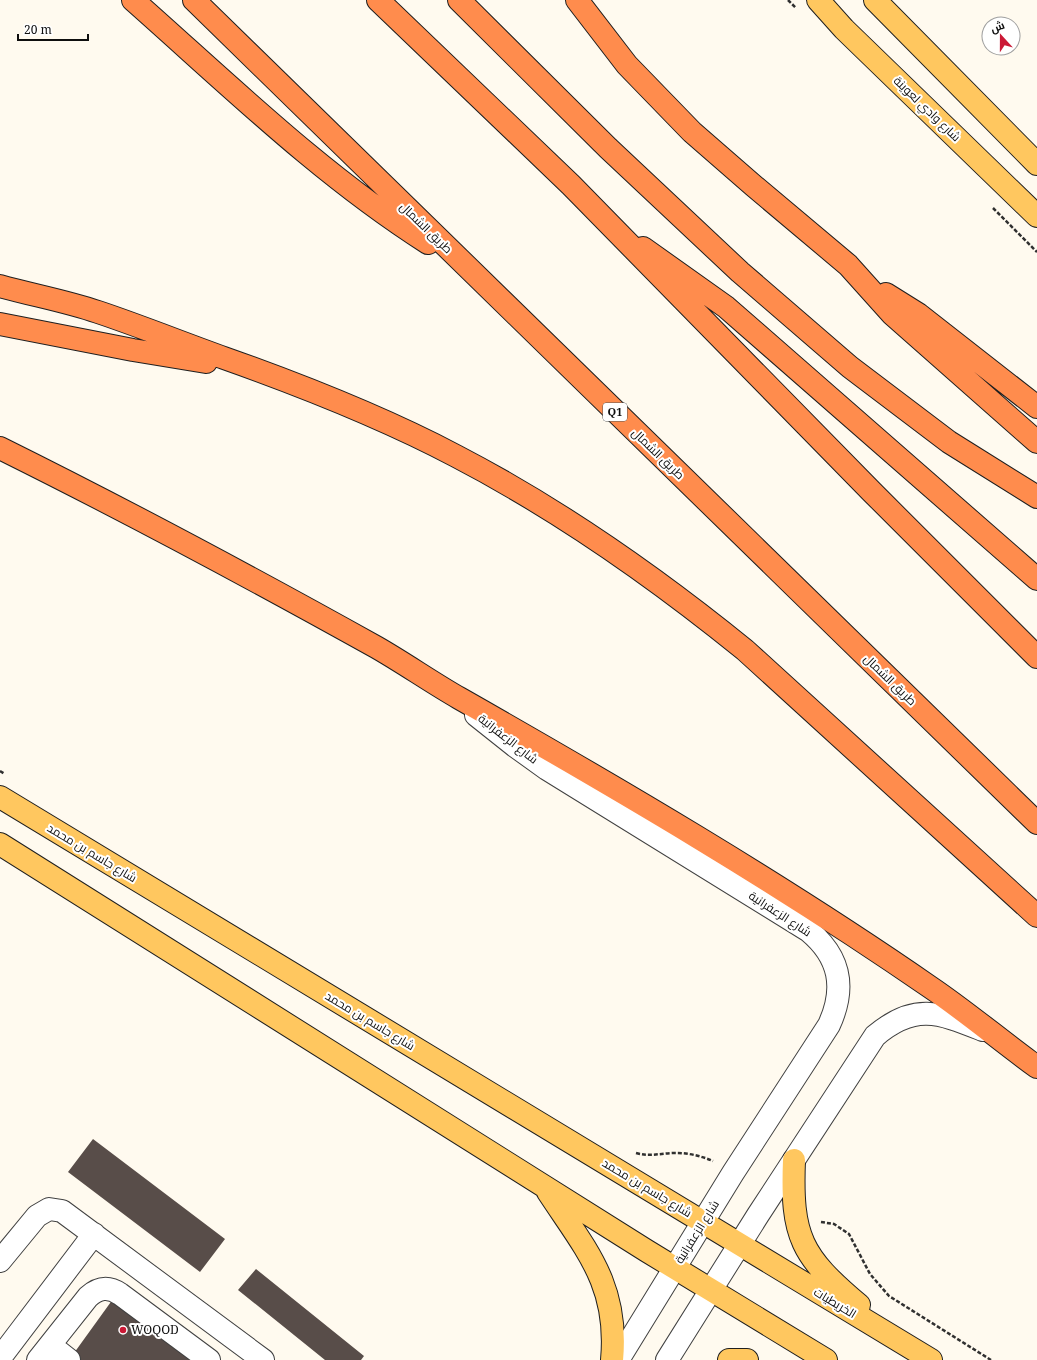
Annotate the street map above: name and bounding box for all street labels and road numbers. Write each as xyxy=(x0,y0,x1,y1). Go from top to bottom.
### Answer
street label: شارع وادي لعوينة xyxy=(889,72,965,147)
street label: طريق الشمال xyxy=(396,198,456,257)
road number: Q1 xyxy=(603,403,627,421)
street label: طريق الشمال xyxy=(628,424,688,483)
street label: طريق الشمال xyxy=(860,650,920,709)
street label: شارع الزعفرانية xyxy=(475,710,542,767)
street label: شارع جاسم بن محمد xyxy=(44,819,140,886)
street label: شارع الزعفرانية xyxy=(746,887,815,940)
street label: شارع جاسم بن محمد xyxy=(322,987,418,1054)
street label: شارع جاسم بن محمد xyxy=(599,1154,695,1221)
street label: شارع الزعفرانية xyxy=(670,1197,723,1267)
street label: الخريطيات xyxy=(811,1283,860,1322)

